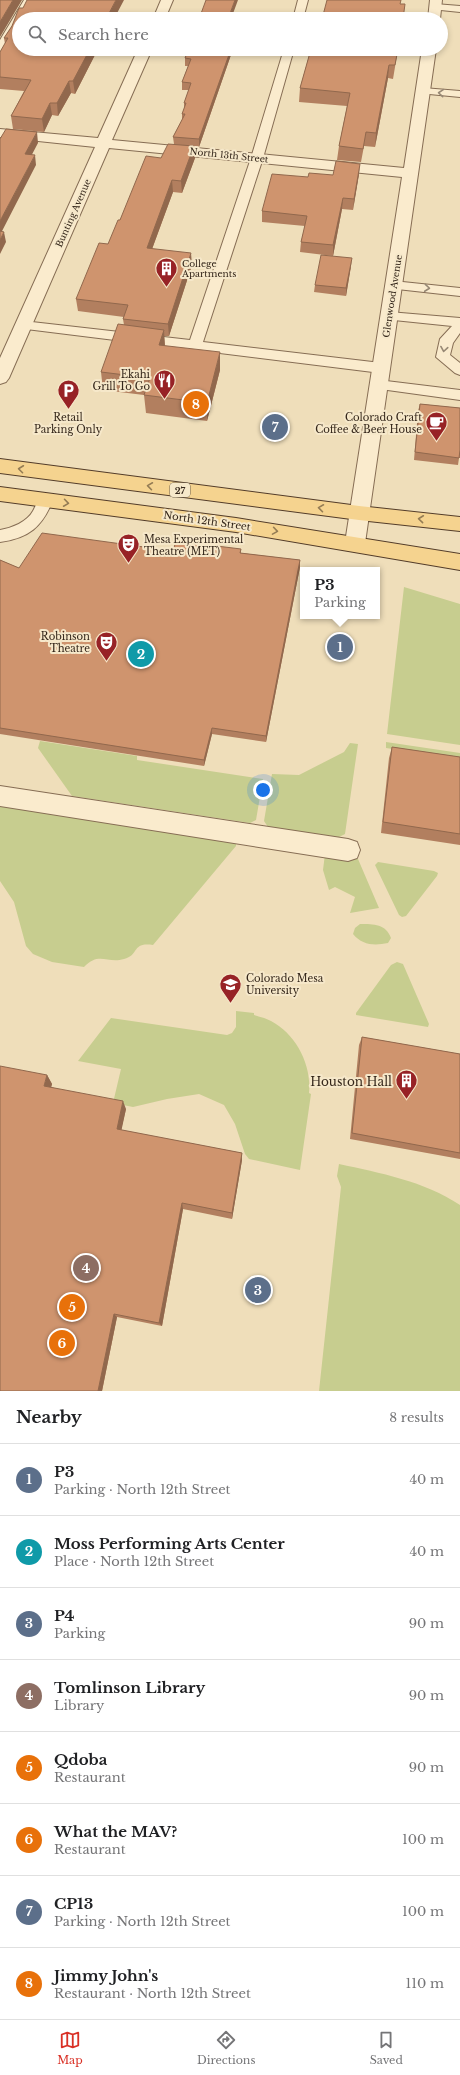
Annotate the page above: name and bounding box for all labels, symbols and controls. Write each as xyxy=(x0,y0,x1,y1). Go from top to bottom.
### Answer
search box xyxy=(12,12,448,56)
icon: search xyxy=(26,23,48,45)
text: Search here xyxy=(58,25,149,44)
one-way arrow xyxy=(438,88,444,97)
street label: North 13th Street xyxy=(189,145,269,165)
street label: Bunting Avenue xyxy=(53,177,93,249)
street label: Glenwood Avenue xyxy=(380,254,404,338)
building icon: College Apartments xyxy=(154,255,180,288)
place label: College Apartments xyxy=(181,258,236,279)
one-way arrow xyxy=(424,284,430,293)
one-way arrow xyxy=(441,346,449,352)
restaurant icon: Ekahi Grill To Go xyxy=(152,367,178,400)
place label: Ekahi Grill To Go xyxy=(92,368,151,393)
parking icon: Retail Parking Only xyxy=(55,378,81,411)
pin: 8 xyxy=(183,389,209,419)
cafe icon: Colorado Craft Coffee & Beer House xyxy=(424,410,450,443)
place label: Retail Parking Only xyxy=(34,411,103,436)
place label: Colorado Craft Coffee & Beer House xyxy=(315,411,422,436)
pin: 7 xyxy=(262,412,288,442)
one-way arrow xyxy=(18,465,24,474)
one-way arrow xyxy=(147,482,153,491)
road number: 27 xyxy=(170,483,190,497)
one-way arrow xyxy=(63,498,69,507)
one-way arrow xyxy=(318,504,324,513)
street label: North 12th Street xyxy=(163,508,252,534)
one-way arrow xyxy=(418,515,424,524)
one-way arrow xyxy=(271,526,278,535)
theatre icon: Mesa Experimental Theatre (MET) xyxy=(116,532,142,565)
place label: Mesa Experimental Theatre (MET) xyxy=(144,533,243,558)
popup xyxy=(300,567,380,619)
text: P3 xyxy=(314,575,335,594)
text: Parking xyxy=(314,594,366,611)
theatre icon: Robinson Theatre xyxy=(93,629,119,662)
place label: Robinson Theatre xyxy=(41,630,90,655)
pin: 1 xyxy=(327,632,353,662)
pin: 2 xyxy=(128,639,154,669)
your location xyxy=(253,780,273,800)
school or university icon: Colorado Mesa University xyxy=(217,971,243,1004)
place label: Colorado Mesa University xyxy=(246,972,324,997)
building icon: Houston Hall xyxy=(394,1068,420,1101)
place label: Houston Hall xyxy=(310,1074,392,1089)
pin: 4 xyxy=(73,1253,99,1283)
pin: 3 xyxy=(245,1275,271,1305)
pin: 5 xyxy=(59,1292,85,1322)
pin: 6 xyxy=(49,1328,75,1358)
text: Nearby xyxy=(16,1407,82,1428)
text: 8 results xyxy=(389,1409,444,1426)
text: P3 xyxy=(54,1462,74,1481)
text: 1 xyxy=(26,1471,32,1488)
text: 40 m xyxy=(409,1471,444,1488)
text: Parking · North 12th Street xyxy=(54,1481,231,1498)
text: Moss Performing Arts Center xyxy=(54,1534,285,1553)
text: 2 xyxy=(25,1543,33,1560)
text: 40 m xyxy=(409,1543,444,1560)
text: Place · North 12th Street xyxy=(54,1553,214,1570)
text: P4 xyxy=(54,1606,75,1625)
text: 3 xyxy=(25,1615,33,1632)
text: 90 m xyxy=(409,1615,444,1632)
text: Parking xyxy=(54,1625,105,1642)
text: Tomlinson Library xyxy=(54,1678,205,1697)
text: 4 xyxy=(25,1687,33,1704)
text: 90 m xyxy=(409,1687,444,1704)
text: Library xyxy=(54,1697,104,1714)
text: Qdoba xyxy=(54,1750,107,1769)
text: 5 xyxy=(25,1759,33,1776)
text: 90 m xyxy=(409,1759,444,1776)
text: Restaurant xyxy=(54,1769,126,1786)
text: What the MAV? xyxy=(54,1822,177,1841)
text: 6 xyxy=(25,1831,33,1848)
text: 100 m xyxy=(402,1831,444,1848)
text: Restaurant xyxy=(54,1841,126,1858)
text: CP13 xyxy=(54,1894,93,1913)
text: 7 xyxy=(26,1903,32,1920)
text: 100 m xyxy=(402,1903,444,1920)
text: Parking · North 12th Street xyxy=(54,1913,231,1930)
text: Jimmy John's xyxy=(54,1966,158,1985)
text: 8 xyxy=(25,1975,33,1992)
text: 110 m xyxy=(405,1975,444,1992)
text: Restaurant · North 12th Street xyxy=(54,1985,251,2002)
tab: Map xyxy=(57,2029,83,2067)
tab: Directions xyxy=(197,2029,255,2067)
tab: Saved xyxy=(370,2029,403,2067)

